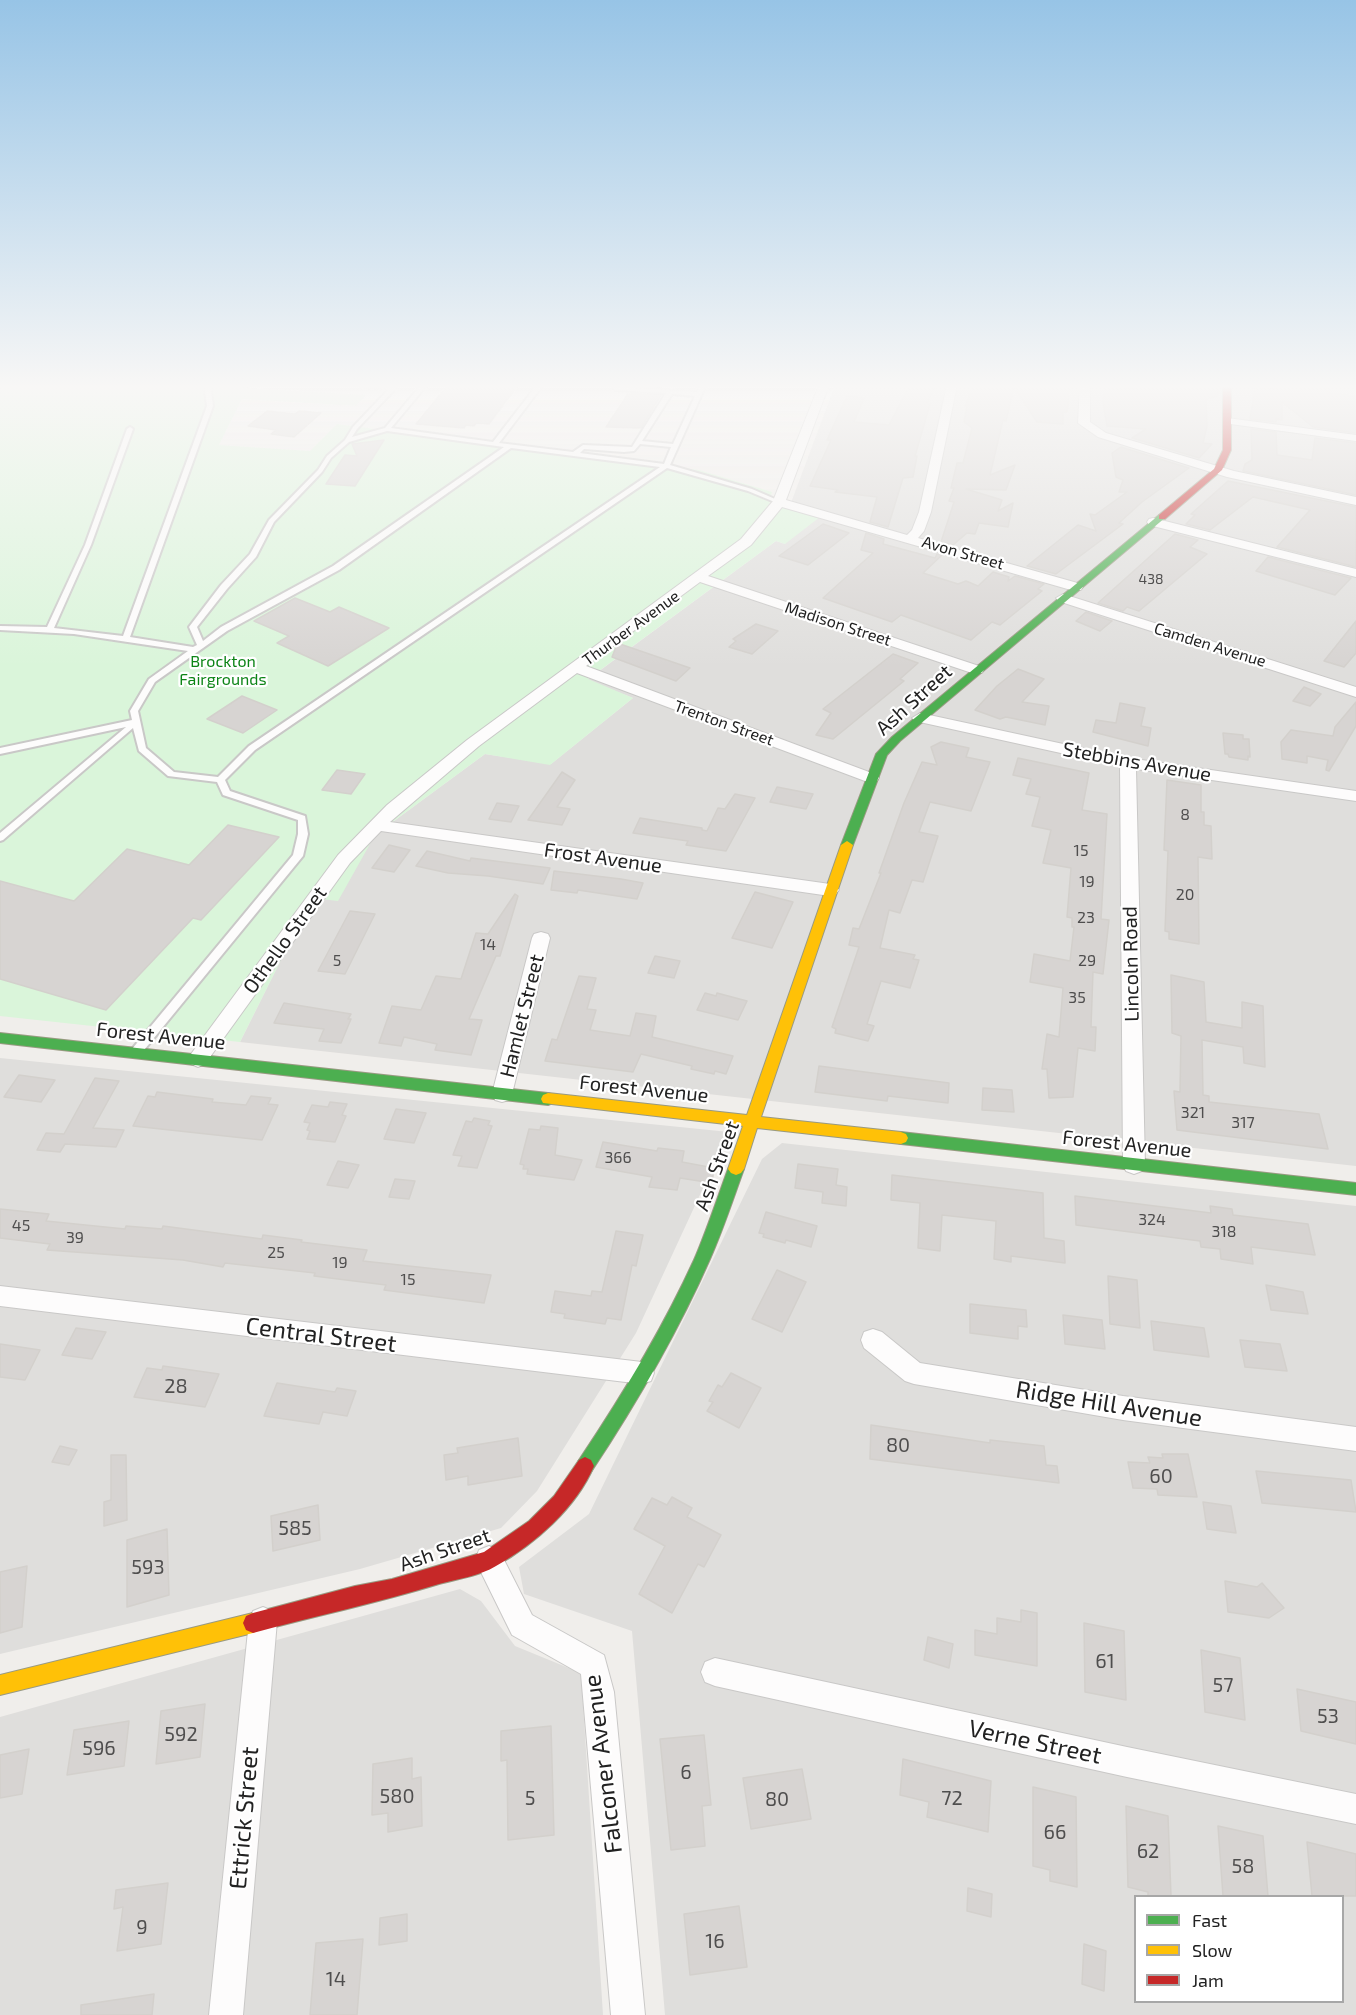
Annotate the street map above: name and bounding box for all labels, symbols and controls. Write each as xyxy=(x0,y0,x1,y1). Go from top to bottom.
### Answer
street label: Avon Street xyxy=(920,532,1006,574)
house number: 438 xyxy=(1139,571,1163,587)
street label: Thurber Avenue xyxy=(579,586,683,670)
street label: Madison Street xyxy=(782,598,894,650)
street label: Camden Avenue xyxy=(1152,619,1268,671)
park label: Brockton Fairgrounds xyxy=(179,652,267,690)
street label: Ash Street xyxy=(871,660,957,740)
street label: Trenton Street xyxy=(672,696,776,750)
street label: Stebbins Avenue xyxy=(1061,737,1213,787)
house number: 8 xyxy=(1180,805,1190,825)
street label: Frost Avenue xyxy=(542,838,664,878)
house number: 15 xyxy=(1074,841,1088,861)
house number: 19 xyxy=(1079,872,1095,892)
street label: Othello Street xyxy=(238,882,332,998)
house number: 20 xyxy=(1176,885,1194,905)
street label: Lincoln Road xyxy=(1118,906,1144,1022)
house number: 23 xyxy=(1077,908,1095,928)
house number: 14 xyxy=(480,935,496,955)
house number: 5 xyxy=(333,951,341,971)
house number: 29 xyxy=(1078,951,1096,971)
street label: Hamlet Street xyxy=(495,952,549,1080)
house number: 35 xyxy=(1068,988,1086,1008)
street label: Forest Avenue xyxy=(95,1017,227,1055)
street label: Forest Avenue xyxy=(578,1070,710,1108)
house number: 321 xyxy=(1181,1103,1205,1123)
house number: 317 xyxy=(1231,1113,1255,1133)
street label: Ash Street xyxy=(690,1118,744,1214)
street label: Forest Avenue xyxy=(1061,1125,1193,1163)
house number: 366 xyxy=(604,1148,632,1168)
house number: 324 xyxy=(1138,1210,1166,1230)
house number: 45 xyxy=(12,1216,30,1236)
house number: 318 xyxy=(1212,1222,1236,1242)
house number: 39 xyxy=(66,1228,84,1248)
house number: 25 xyxy=(267,1243,285,1263)
house number: 19 xyxy=(332,1253,348,1273)
house number: 15 xyxy=(401,1270,415,1290)
street label: Central Street xyxy=(244,1311,398,1359)
house number: 28 xyxy=(164,1374,188,1398)
street label: Ridge Hill Avenue xyxy=(1014,1375,1204,1433)
house number: 80 xyxy=(886,1433,910,1457)
house number: 60 xyxy=(1149,1464,1173,1488)
house number: 585 xyxy=(278,1516,312,1540)
street label: Ash Street xyxy=(397,1523,493,1577)
house number: 593 xyxy=(131,1555,165,1579)
house number: 61 xyxy=(1095,1649,1115,1673)
street label: Falconer Avenue xyxy=(578,1673,628,1855)
house number: 57 xyxy=(1213,1673,1233,1697)
house number: 53 xyxy=(1317,1704,1339,1728)
street label: Verne Street xyxy=(966,1714,1104,1770)
house number: 592 xyxy=(164,1722,198,1746)
house number: 596 xyxy=(82,1736,116,1760)
street label: Ettrick Street xyxy=(223,1745,265,1891)
house number: 6 xyxy=(680,1760,692,1784)
house number: 580 xyxy=(380,1784,414,1808)
house number: 5 xyxy=(525,1786,535,1810)
house number: 72 xyxy=(941,1786,963,1810)
house number: 80 xyxy=(765,1787,789,1811)
house number: 66 xyxy=(1044,1820,1066,1844)
house number: 62 xyxy=(1137,1839,1159,1863)
house number: 58 xyxy=(1232,1854,1254,1878)
legend xyxy=(1134,1895,1344,2003)
text: Fast xyxy=(1192,1909,1227,1931)
house number: 9 xyxy=(136,1915,148,1939)
house number: 16 xyxy=(705,1929,725,1953)
text: Slow xyxy=(1192,1939,1232,1961)
house number: 14 xyxy=(326,1967,346,1991)
text: Jam xyxy=(1192,1969,1224,1991)

